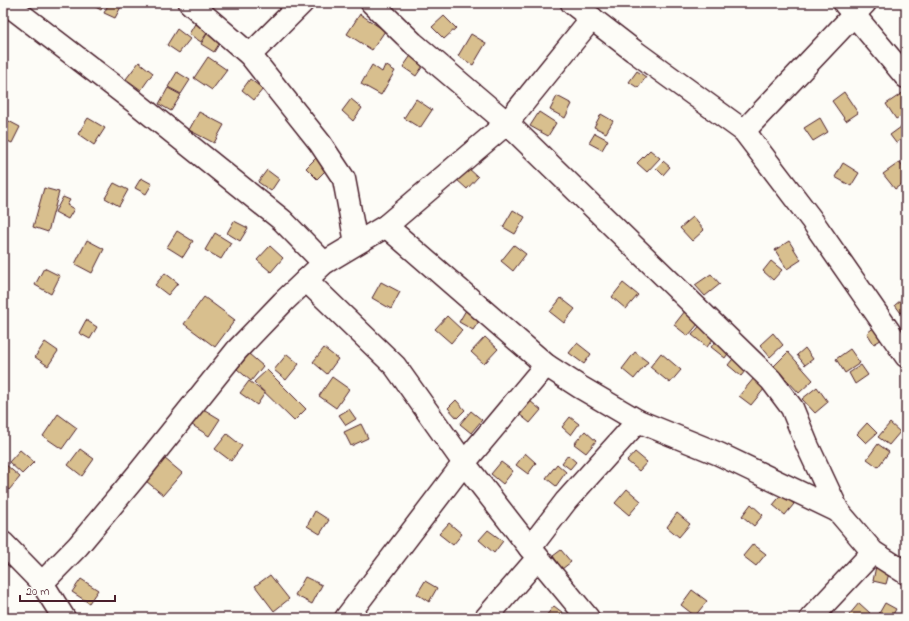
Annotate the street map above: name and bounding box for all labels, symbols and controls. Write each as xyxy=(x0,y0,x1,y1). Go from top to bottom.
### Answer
scale bar xyxy=(20,577,115,603)
text: 20 m xyxy=(26,583,49,601)

